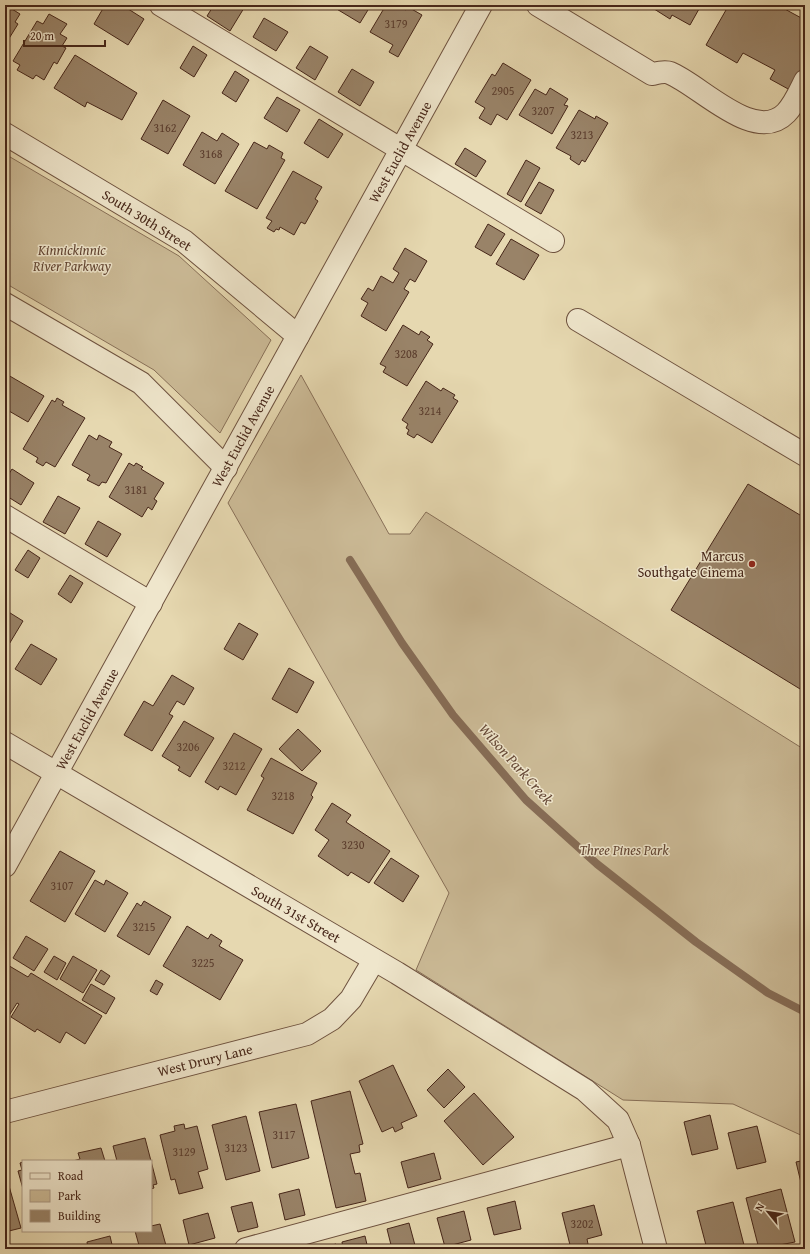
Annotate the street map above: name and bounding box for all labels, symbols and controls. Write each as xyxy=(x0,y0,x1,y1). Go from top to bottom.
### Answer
house number: 3179 xyxy=(384,15,408,32)
scale bar xyxy=(24,22,105,48)
text: 20 m xyxy=(30,27,54,44)
house number: 2905 xyxy=(491,82,515,99)
street label: West Euclid Avenue xyxy=(364,97,436,207)
house number: 3207 xyxy=(531,102,555,119)
house number: 3162 xyxy=(153,119,177,136)
house number: 3213 xyxy=(570,126,594,143)
house number: 3168 xyxy=(199,145,223,162)
street label: South 30th Street xyxy=(98,184,196,256)
park label: Kinnickinnic River Parkway xyxy=(32,240,111,276)
house number: 3208 xyxy=(394,345,418,362)
street label: West Euclid Avenue xyxy=(207,381,279,491)
house number: 3214 xyxy=(418,402,442,419)
house number: 3181 xyxy=(124,481,148,498)
place label: Marcus Southgate Cinema xyxy=(637,546,744,582)
marker: Marcus Southgate Cinema xyxy=(747,559,757,569)
street label: West Euclid Avenue xyxy=(51,664,123,774)
water label: Wilson Park Creek xyxy=(474,718,559,809)
house number: 3206 xyxy=(176,738,200,755)
house number: 3212 xyxy=(222,757,246,774)
house number: 3218 xyxy=(271,787,295,804)
house number: 3230 xyxy=(341,836,365,853)
park label: Three Pines Park xyxy=(579,840,669,860)
house number: 3107 xyxy=(50,877,74,894)
street label: South 31st Street xyxy=(248,880,344,948)
house number: 3215 xyxy=(132,918,156,935)
house number: 3225 xyxy=(191,954,215,971)
street label: West Drury Lane xyxy=(155,1038,255,1081)
house number: 3117 xyxy=(272,1126,296,1143)
house number: 3123 xyxy=(224,1139,248,1156)
house number: 3129 xyxy=(172,1143,196,1160)
legend xyxy=(22,1160,152,1232)
text: Road xyxy=(58,1167,84,1184)
text: Park xyxy=(58,1187,82,1204)
north arrow xyxy=(748,1192,788,1232)
text: N xyxy=(751,1199,768,1214)
text: Building xyxy=(58,1207,101,1224)
house number: 3202 xyxy=(570,1215,594,1232)

